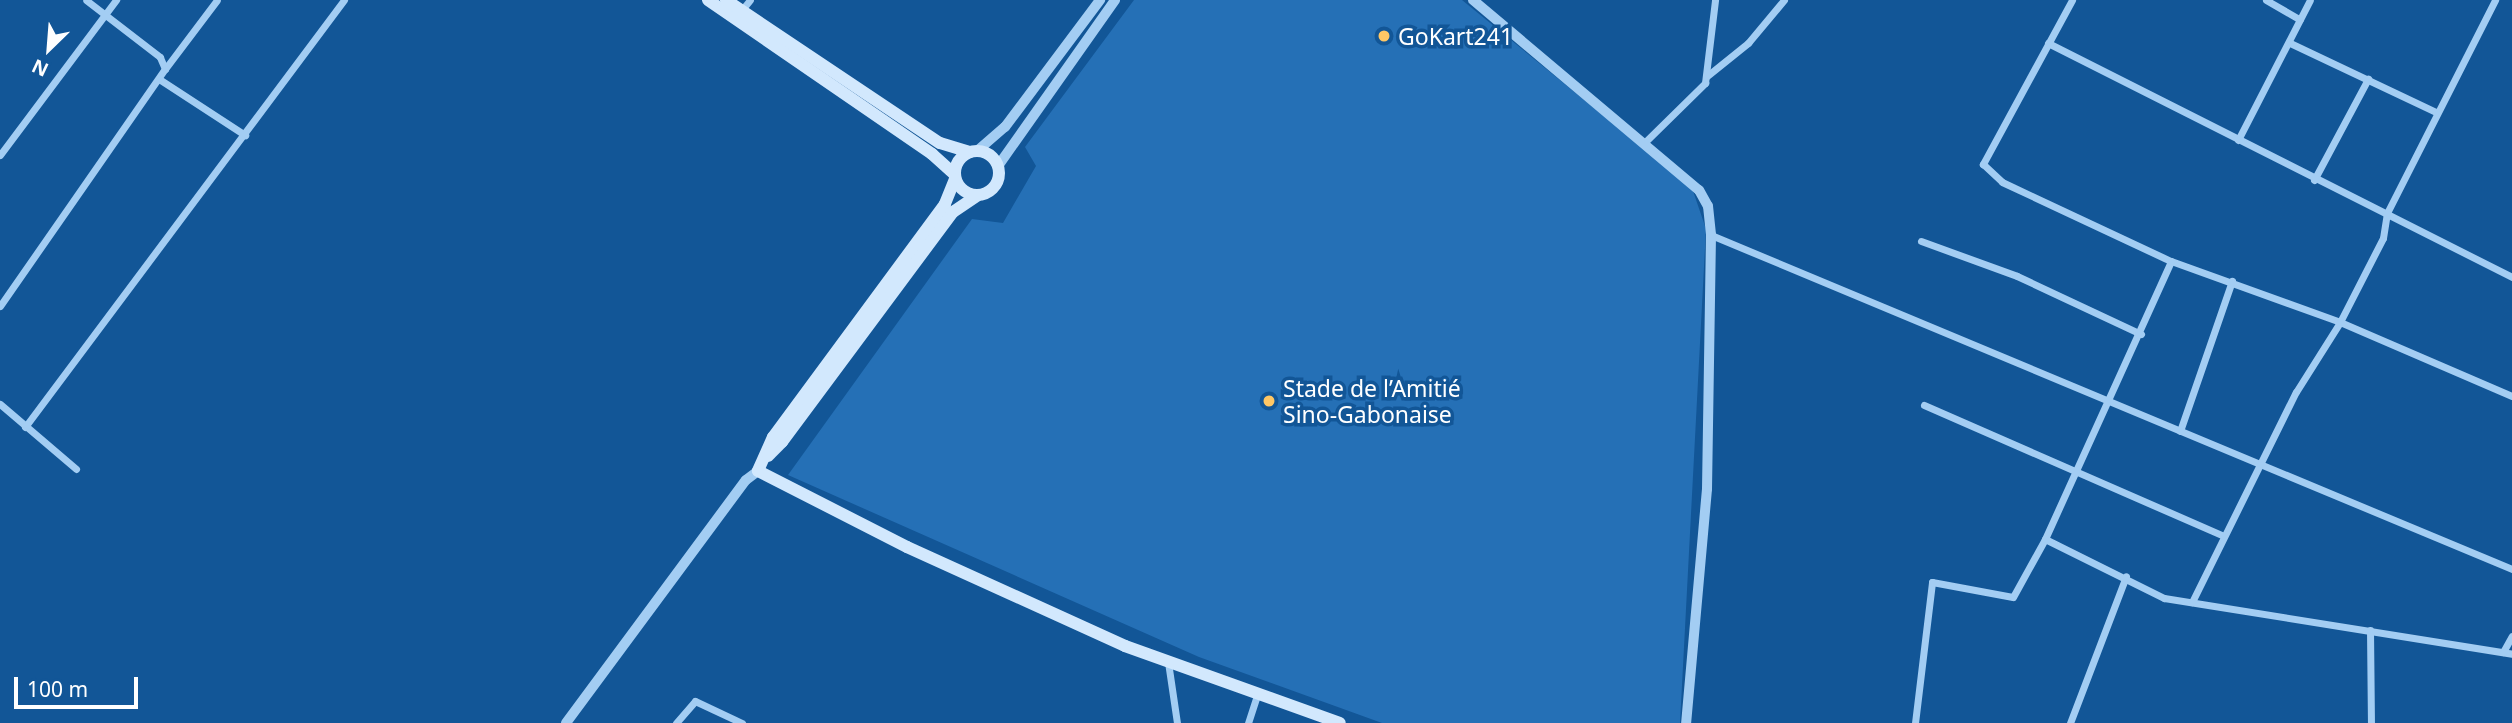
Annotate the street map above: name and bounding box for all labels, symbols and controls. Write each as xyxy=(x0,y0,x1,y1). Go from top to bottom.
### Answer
north arrow xyxy=(14,14,84,84)
place label: GoKart241 xyxy=(1398,22,1513,50)
marker: GoKart241 xyxy=(1376,28,1392,44)
text: N xyxy=(28,53,53,83)
place label: Stade de l’Amitié Sino-Gabonaise xyxy=(1283,374,1461,428)
marker: Stade de l’Amitié Sino-Gabonaise xyxy=(1261,393,1277,409)
scale bar xyxy=(18,664,142,708)
text: 100 m xyxy=(27,675,88,703)

